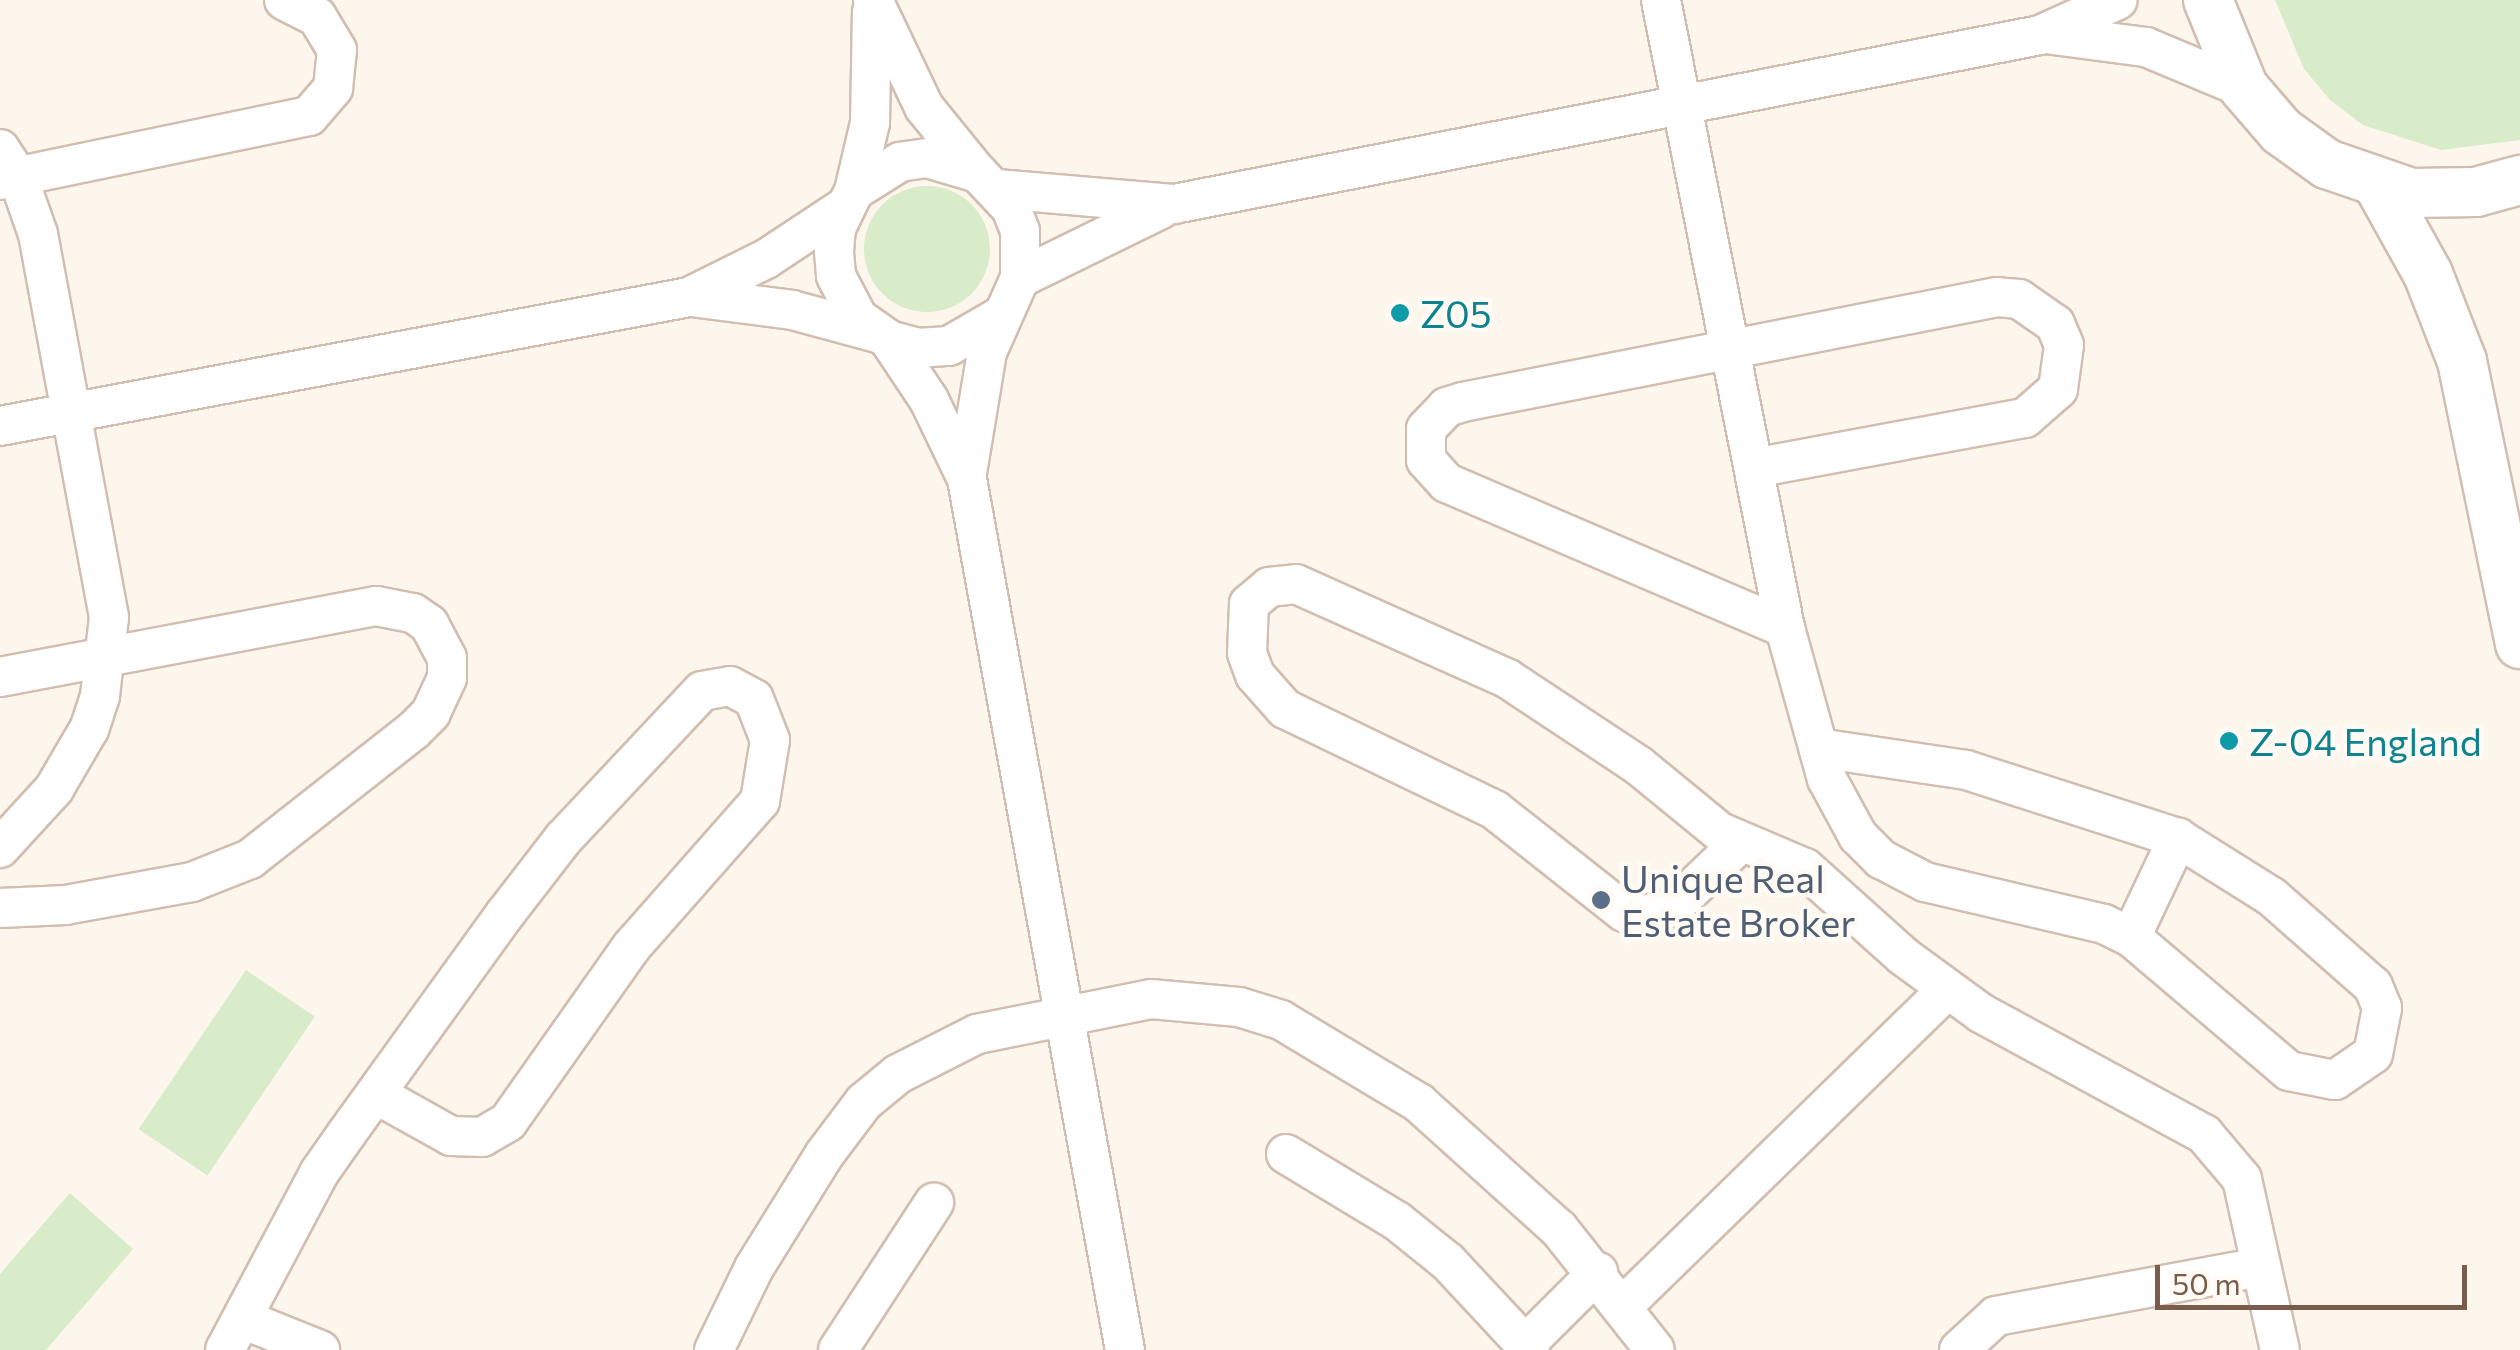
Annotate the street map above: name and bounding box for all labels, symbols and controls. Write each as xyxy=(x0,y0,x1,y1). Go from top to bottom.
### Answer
place label: Z05 xyxy=(1420,290,1492,336)
marker: Z05 xyxy=(1389,302,1411,324)
place label: Z-04 England xyxy=(2249,718,2482,764)
marker: Z-04 England xyxy=(2218,730,2240,752)
place label: Unique Real Estate Broker xyxy=(1621,855,1855,944)
marker: Unique Real Estate Broker xyxy=(1590,889,1612,911)
scale bar xyxy=(2160,1245,2472,1307)
text: 50 m xyxy=(2172,1264,2241,1301)

